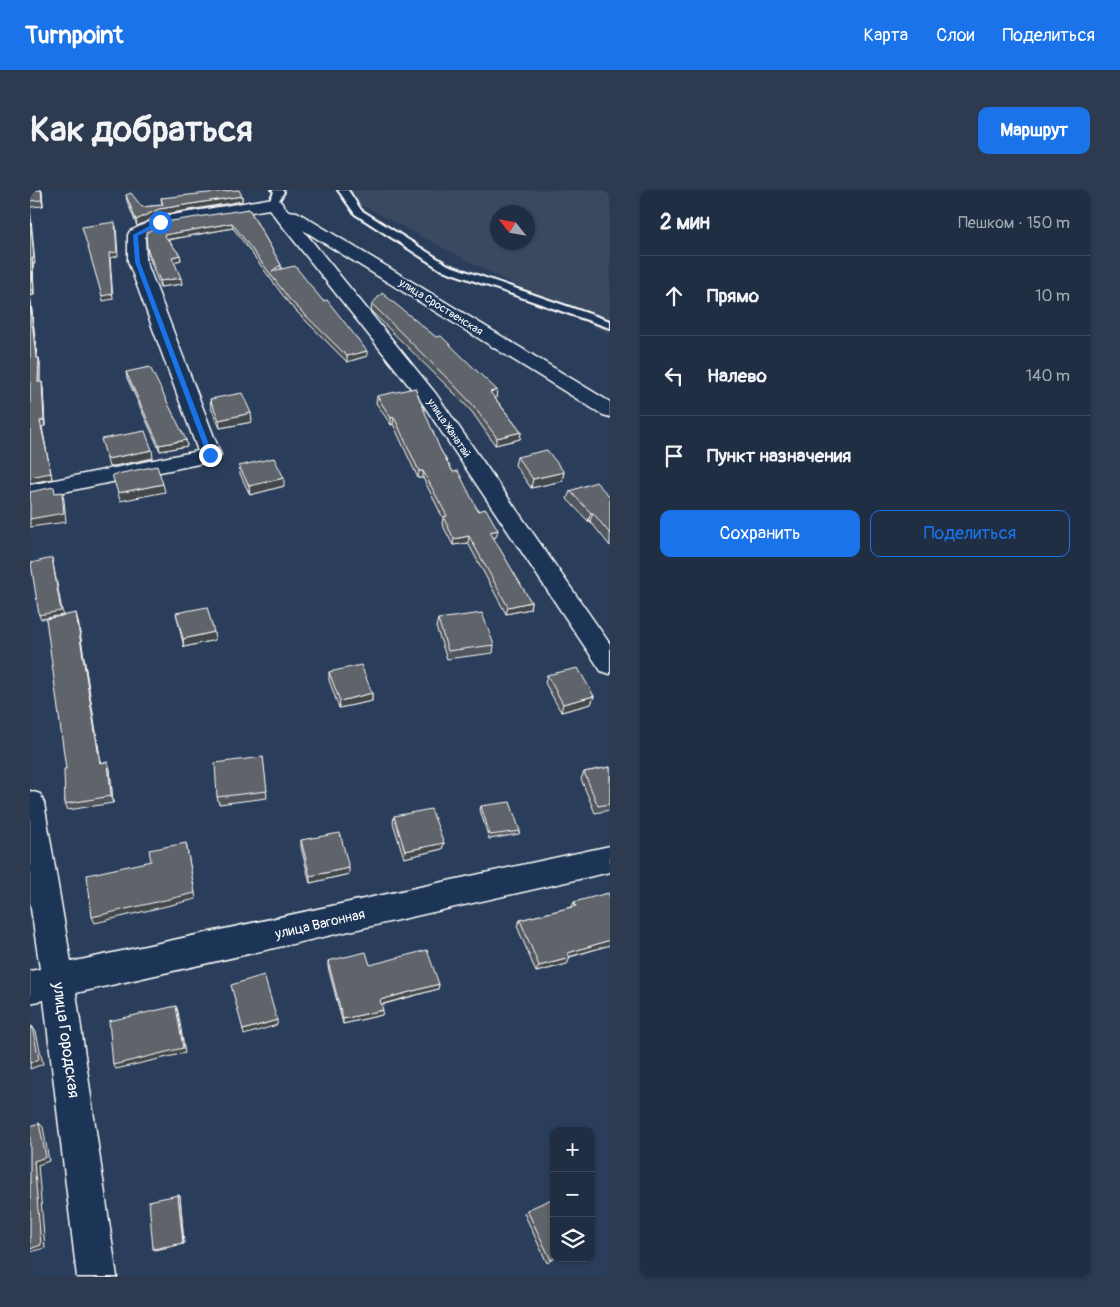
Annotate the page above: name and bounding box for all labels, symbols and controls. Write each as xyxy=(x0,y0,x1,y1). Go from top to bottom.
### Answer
text: Turnpoint xyxy=(25,21,123,50)
text: Карта xyxy=(864,24,908,47)
text: Слои xyxy=(936,24,974,47)
text: Поделиться xyxy=(1002,24,1095,47)
button: Маршрут xyxy=(978,107,1090,154)
text: Как добраться xyxy=(30,108,253,152)
north arrow xyxy=(490,205,535,250)
text: 2 мин xyxy=(660,209,710,236)
route start xyxy=(149,211,172,234)
text: Пешком · 150 m xyxy=(958,213,1070,233)
street label: улица Сроственская xyxy=(396,275,485,338)
icon: ahead xyxy=(660,282,688,310)
text: Прямо xyxy=(707,284,759,308)
text: 10 m xyxy=(1035,286,1070,306)
icon: left xyxy=(660,362,688,390)
text: Налево xyxy=(707,364,767,388)
text: 140 m xyxy=(1026,366,1070,386)
street label: улица Жанатай xyxy=(424,395,473,460)
icon: arrive xyxy=(660,442,688,470)
route end xyxy=(199,444,222,467)
text: Пункт назначения xyxy=(707,444,851,468)
button: Сохранить xyxy=(660,510,860,557)
button: Поделиться xyxy=(870,510,1070,557)
street label: улица Вагонная xyxy=(272,905,367,943)
street label: улица Городская xyxy=(48,980,84,1099)
map controls xyxy=(550,1127,595,1262)
button: + xyxy=(550,1127,595,1172)
button: − xyxy=(550,1172,595,1217)
button: layers xyxy=(550,1217,595,1262)

